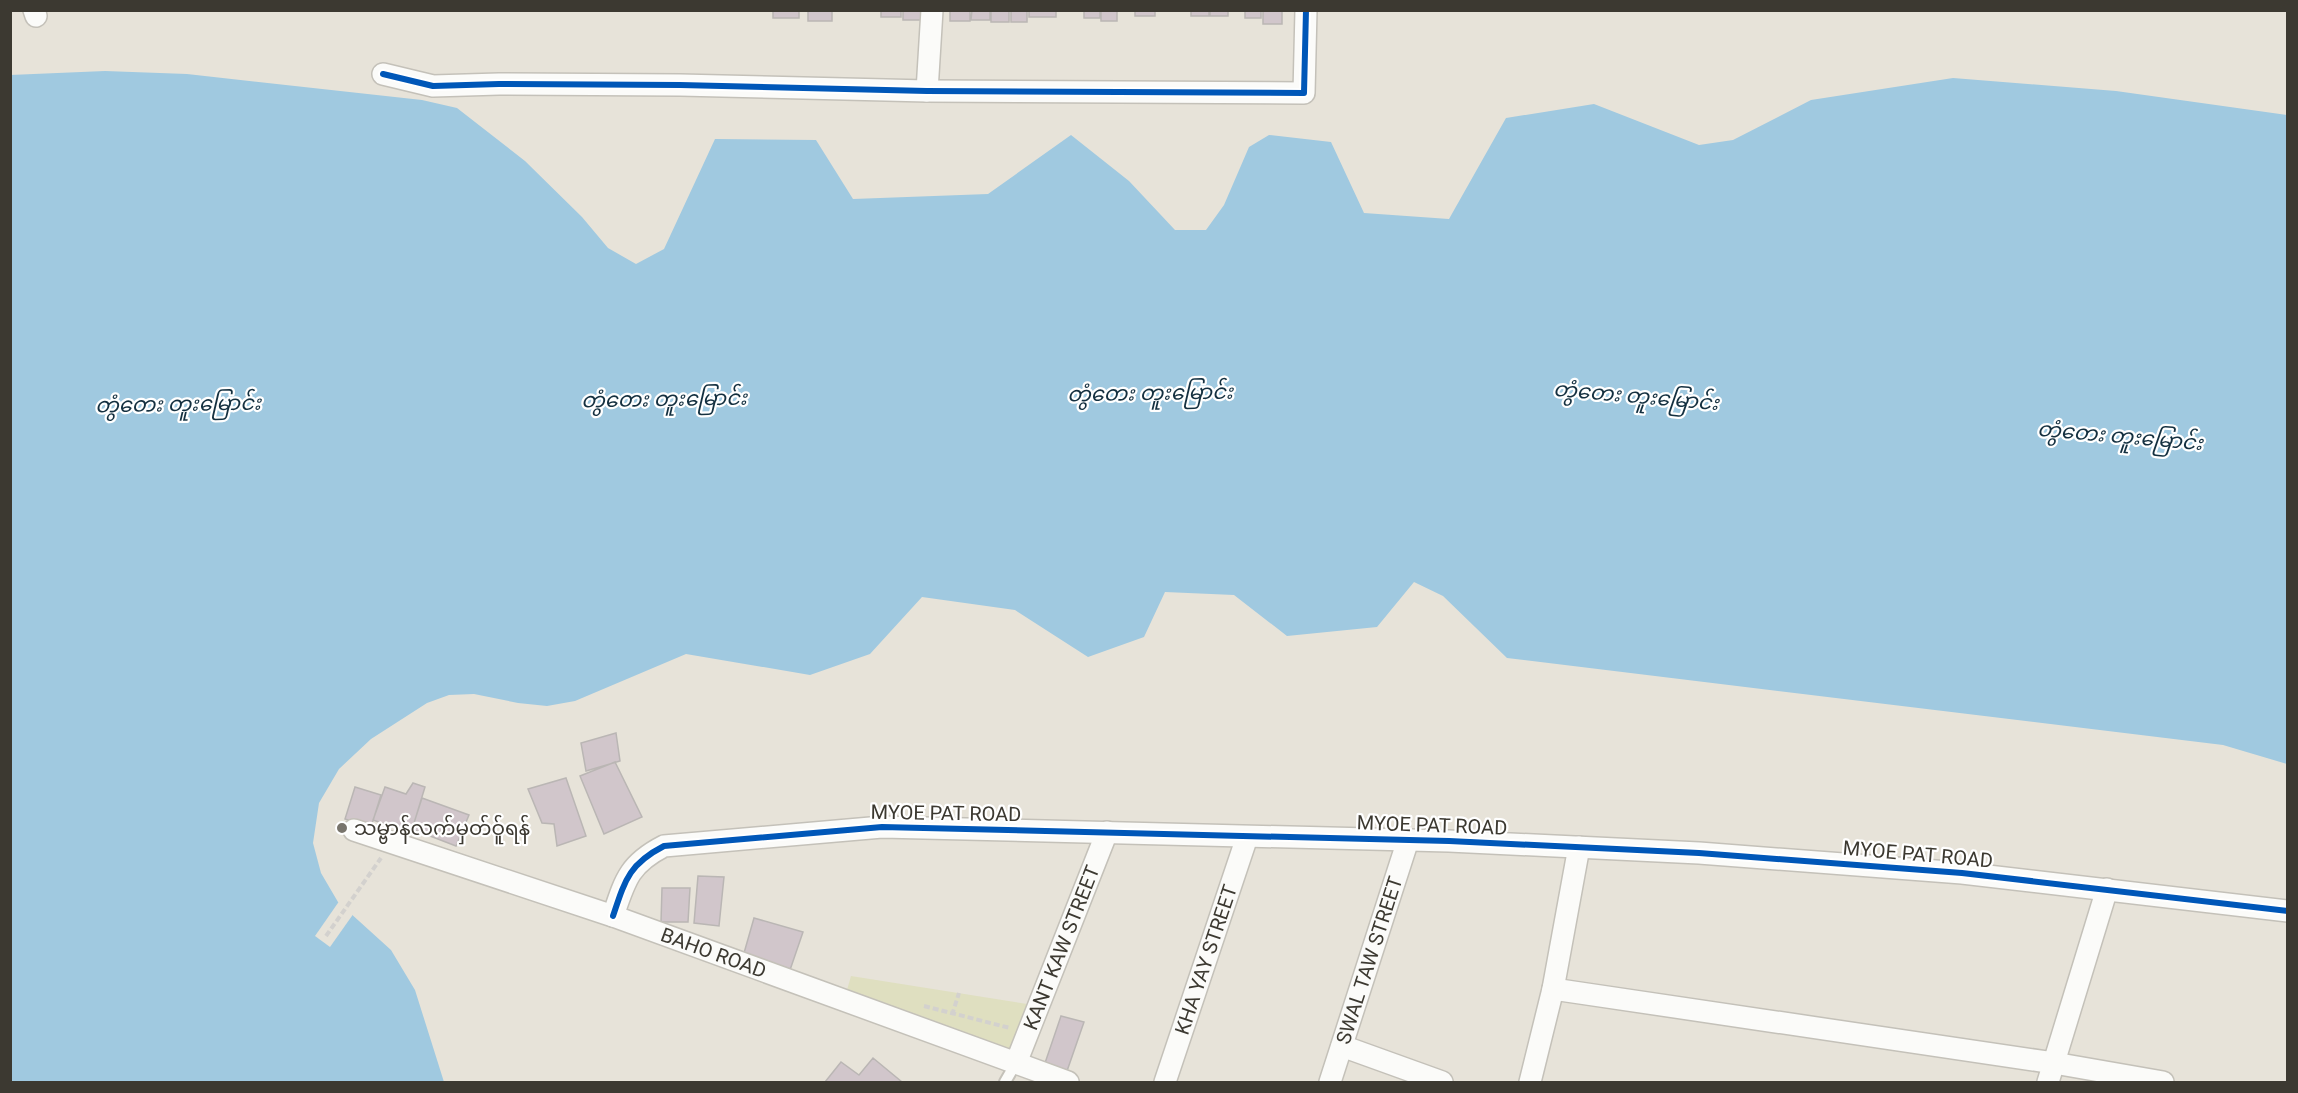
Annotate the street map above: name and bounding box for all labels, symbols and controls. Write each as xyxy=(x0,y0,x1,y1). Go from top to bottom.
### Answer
water label: တွံတေး တူးမြောင်း xyxy=(1552,374,1722,420)
water label: တွံတေး တူးမြောင်း xyxy=(1067,377,1235,411)
water label: တွံတေး တူးမြောင်း xyxy=(581,383,749,417)
water label: တွံတေး တူးမြောင်း xyxy=(95,388,263,422)
water label: တွံတေး တူးမြောင်း xyxy=(2036,414,2206,460)
street label: MYOE PAT ROAD xyxy=(870,800,1022,826)
street label: MYOE PAT ROAD xyxy=(1356,810,1508,840)
place label: သမ္ဗာန်လက်မှတ်ဝ်ူရန် xyxy=(354,814,530,845)
marker: သမ္ဗာန်လက်မှတ်ဝ်ူရန် xyxy=(335,821,349,835)
street label: MYOE PAT ROAD xyxy=(1842,835,1994,873)
street label: KANT KAW STREET xyxy=(1018,862,1105,1033)
street label: SWAL TAW STREET xyxy=(1331,873,1408,1047)
street label: KHA YAY STREET xyxy=(1170,882,1242,1038)
street label: BAHO ROAD xyxy=(658,922,770,983)

